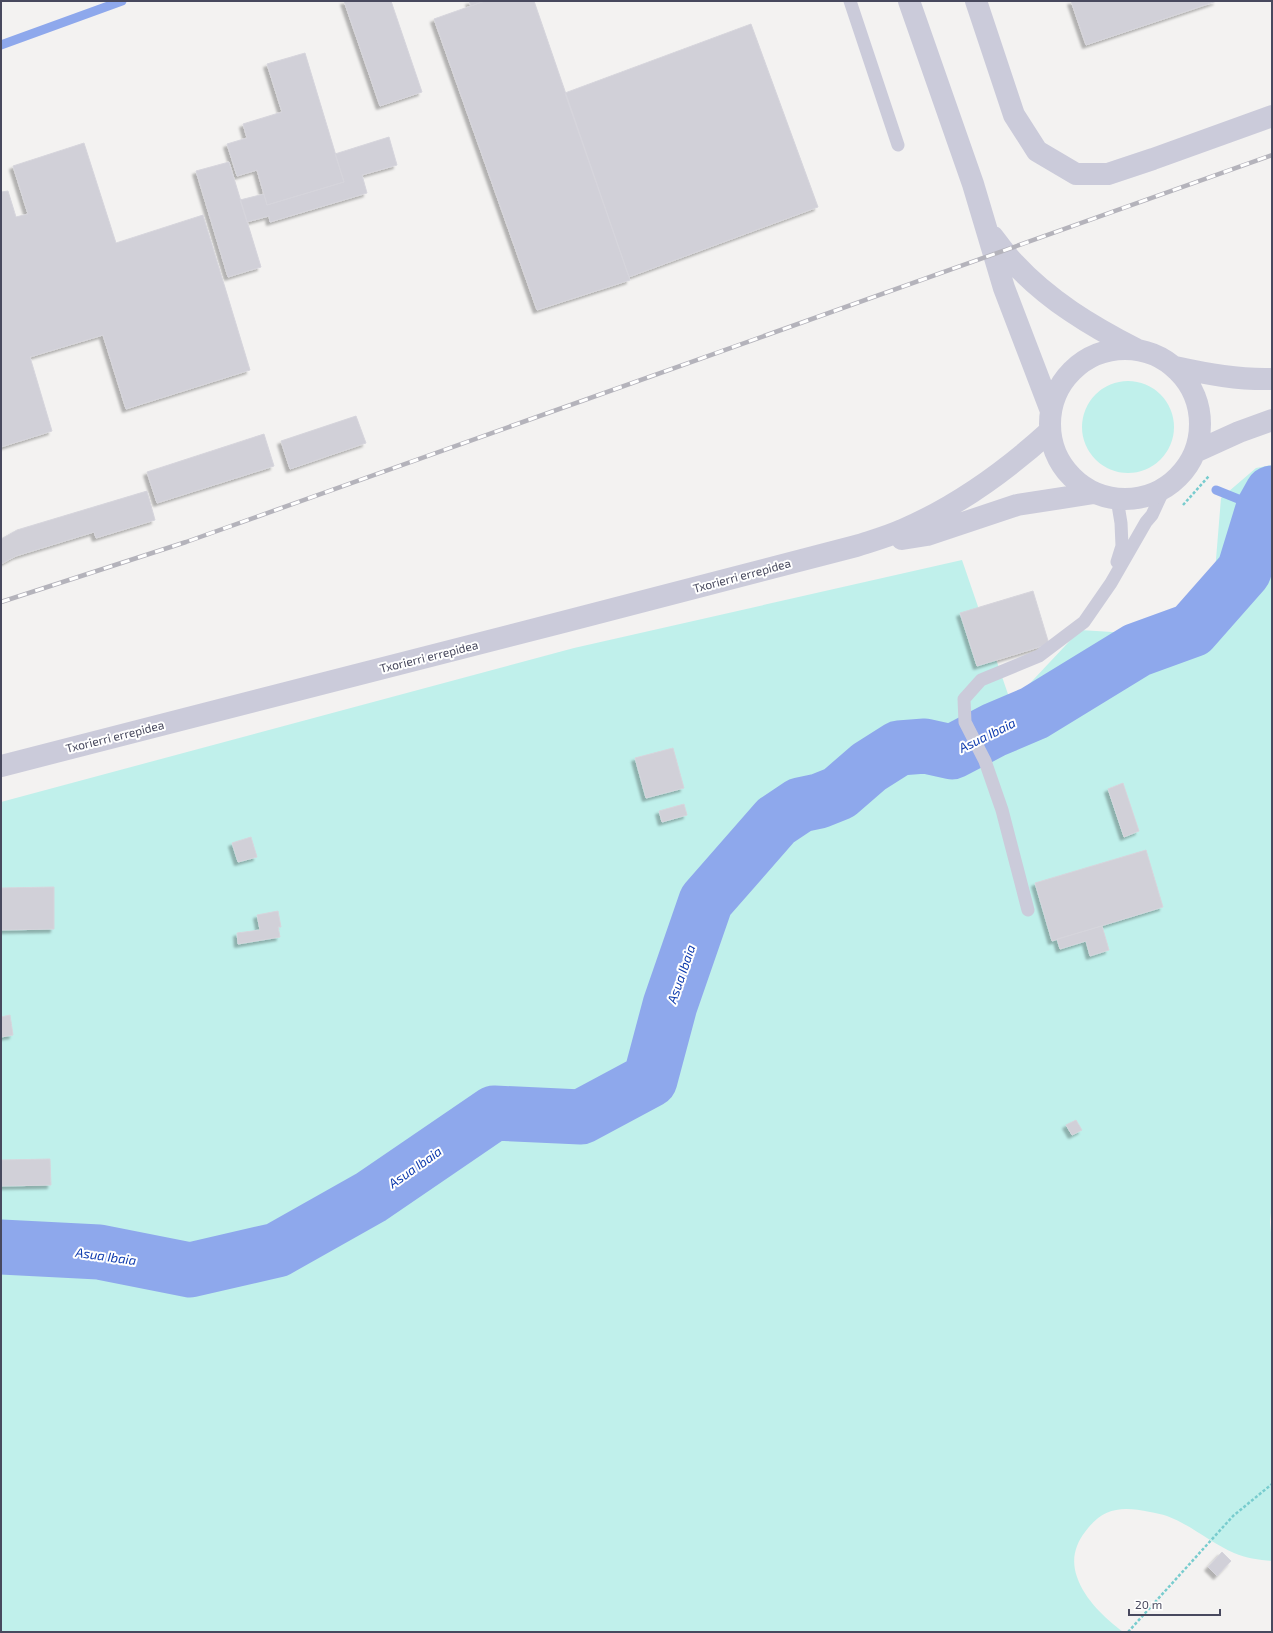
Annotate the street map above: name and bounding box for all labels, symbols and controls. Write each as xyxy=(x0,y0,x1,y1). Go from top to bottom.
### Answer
street label: Txorierri errepidea xyxy=(691,555,792,595)
street label: Txorierri errepidea xyxy=(378,637,479,675)
water label: Asua Ibaia xyxy=(955,714,1018,756)
street label: Txorierri errepidea xyxy=(64,717,165,755)
water label: Asua Ibaia xyxy=(663,942,699,1007)
water label: Asua Ibaia xyxy=(384,1143,445,1192)
water label: Asua Ibaia xyxy=(74,1244,137,1268)
scale bar xyxy=(1129,1591,1220,1617)
text: 20 m xyxy=(1135,1597,1162,1611)

